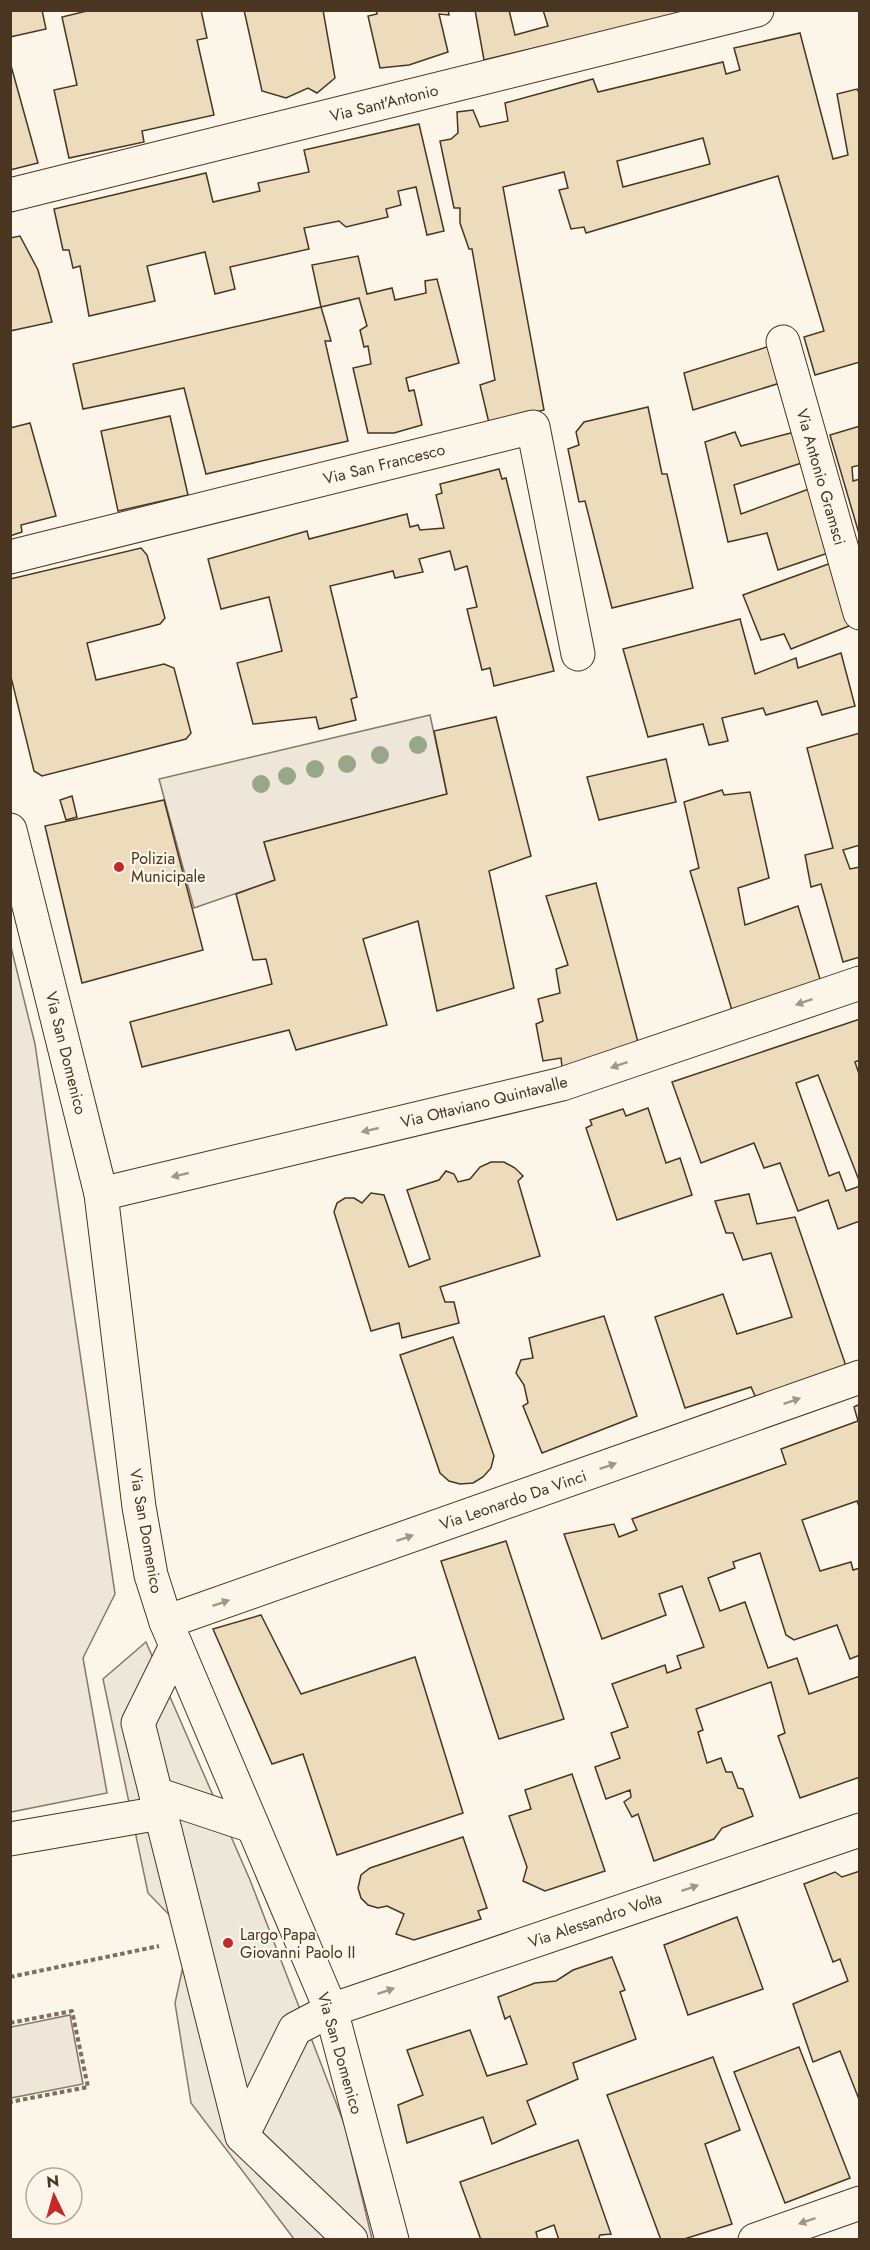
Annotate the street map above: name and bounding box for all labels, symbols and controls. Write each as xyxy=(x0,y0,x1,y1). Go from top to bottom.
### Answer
street label: Via Sant'Antonio xyxy=(327,78,441,128)
street label: Via Antonio Gramsci xyxy=(790,406,852,548)
street label: Via San Francesco xyxy=(321,438,448,490)
place label: Polizia Municipale xyxy=(131,847,205,888)
marker: Polizia Municipale xyxy=(112,860,126,874)
street label: Via San Domenico xyxy=(40,989,92,1117)
one-way arrow xyxy=(795,998,813,1008)
one-way arrow xyxy=(610,1061,628,1070)
street label: Via Ottaviano Quintavalle xyxy=(398,1070,570,1134)
one-way arrow xyxy=(361,1126,379,1136)
one-way arrow xyxy=(171,1171,190,1181)
one-way arrow xyxy=(783,1395,801,1405)
one-way arrow xyxy=(599,1460,617,1470)
street label: Via Leonardo Da Vinci xyxy=(436,1464,590,1536)
street label: Via San Domenico xyxy=(124,1467,168,1595)
one-way arrow xyxy=(396,1532,414,1542)
one-way arrow xyxy=(212,1597,230,1607)
one-way arrow xyxy=(681,1882,699,1892)
street label: Via Alessandro Volta xyxy=(525,1886,665,1954)
place label: Largo Papa Giovanni Paolo II xyxy=(240,1923,355,1964)
marker: Largo Papa Giovanni Paolo II xyxy=(221,1936,235,1950)
one-way arrow xyxy=(377,1986,395,1996)
street label: Via San Domenico xyxy=(312,1989,369,2117)
north arrow xyxy=(24,2166,84,2226)
text: N xyxy=(45,2170,60,2194)
one-way arrow xyxy=(798,2217,816,2227)

